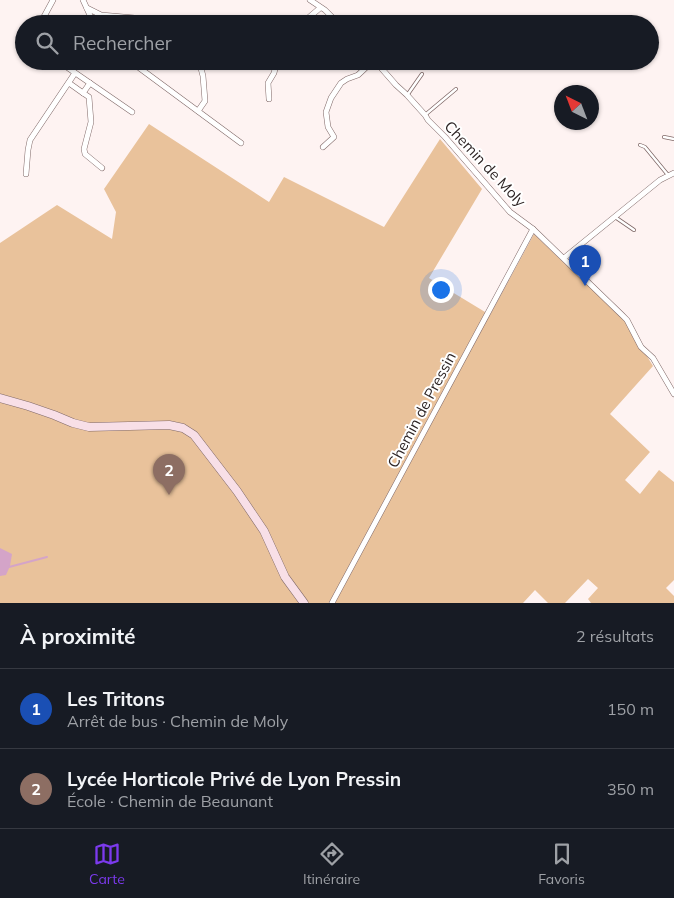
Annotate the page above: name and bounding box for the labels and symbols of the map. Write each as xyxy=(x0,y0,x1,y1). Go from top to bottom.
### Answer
north arrow xyxy=(554,85,599,130)
street label: Chemin de Moly xyxy=(441,117,530,211)
pin: 1 xyxy=(569,245,601,286)
your location xyxy=(428,277,454,303)
street label: Chemin de Pressin xyxy=(383,349,460,471)
pin: 2 xyxy=(153,454,185,495)

